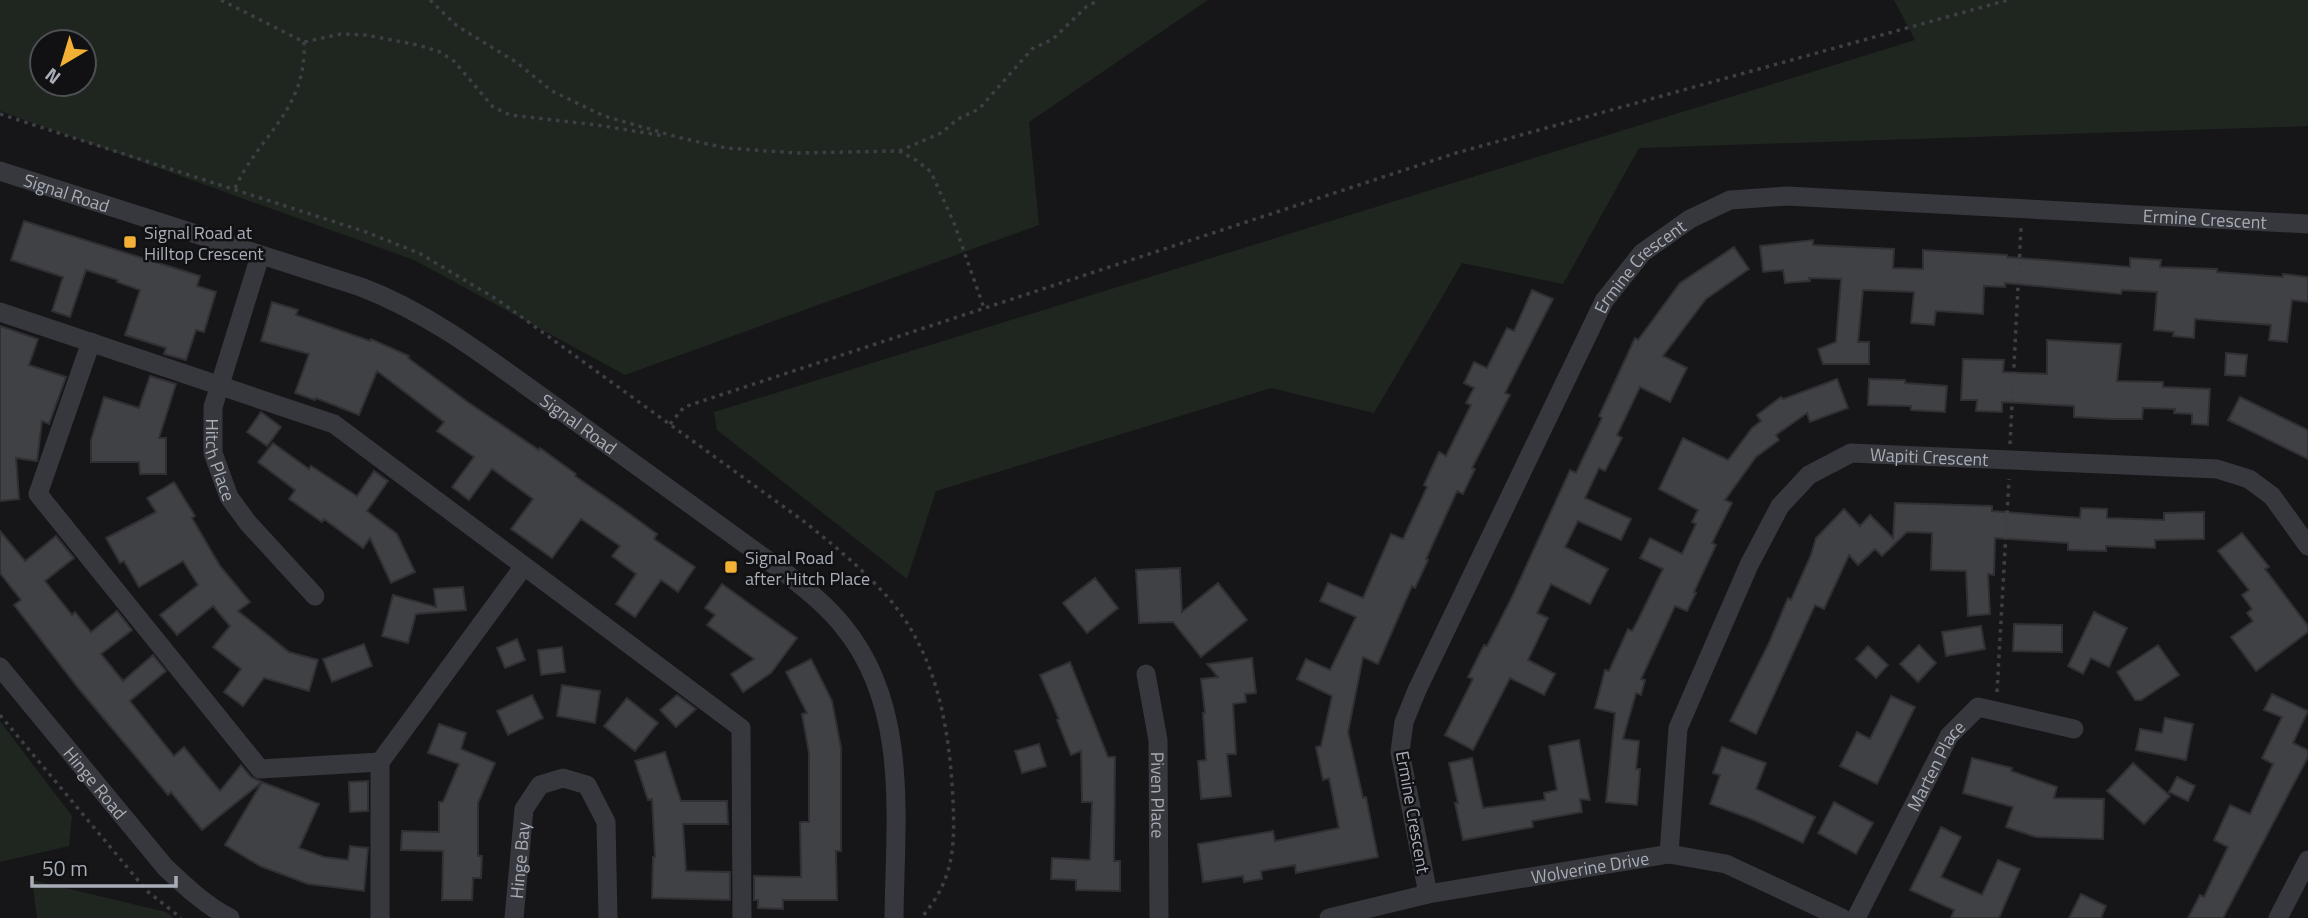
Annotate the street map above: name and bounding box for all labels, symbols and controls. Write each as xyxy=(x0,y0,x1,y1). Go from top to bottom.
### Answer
north arrow xyxy=(28,28,98,98)
text: N xyxy=(38,61,66,92)
street label: Signal Road xyxy=(20,166,113,219)
street label: Ermine Crescent xyxy=(2142,202,2268,235)
street label: Ermine Crescent xyxy=(1587,212,1692,318)
place label: Signal Road at Hilltop Crescent xyxy=(144,219,264,267)
marker: Signal Road at Hilltop Crescent xyxy=(122,234,138,250)
street label: Signal Road xyxy=(535,387,623,461)
street label: Hitch Place xyxy=(199,419,243,505)
street label: Wapiti Crescent xyxy=(1870,440,1990,473)
place label: Signal Road after Hitch Place xyxy=(745,544,870,592)
marker: Signal Road after Hitch Place xyxy=(723,559,739,575)
street label: Marten Place xyxy=(1899,714,1971,816)
street label: Hinge Road xyxy=(57,741,134,825)
street label: Ermine Crescent xyxy=(1389,749,1437,876)
street label: Piven Place xyxy=(1145,752,1172,838)
street label: Hinge Bay xyxy=(502,820,536,900)
scale bar xyxy=(32,844,175,888)
street label: Wolverine Drive xyxy=(1529,844,1651,890)
text: 50 m xyxy=(42,852,88,884)

